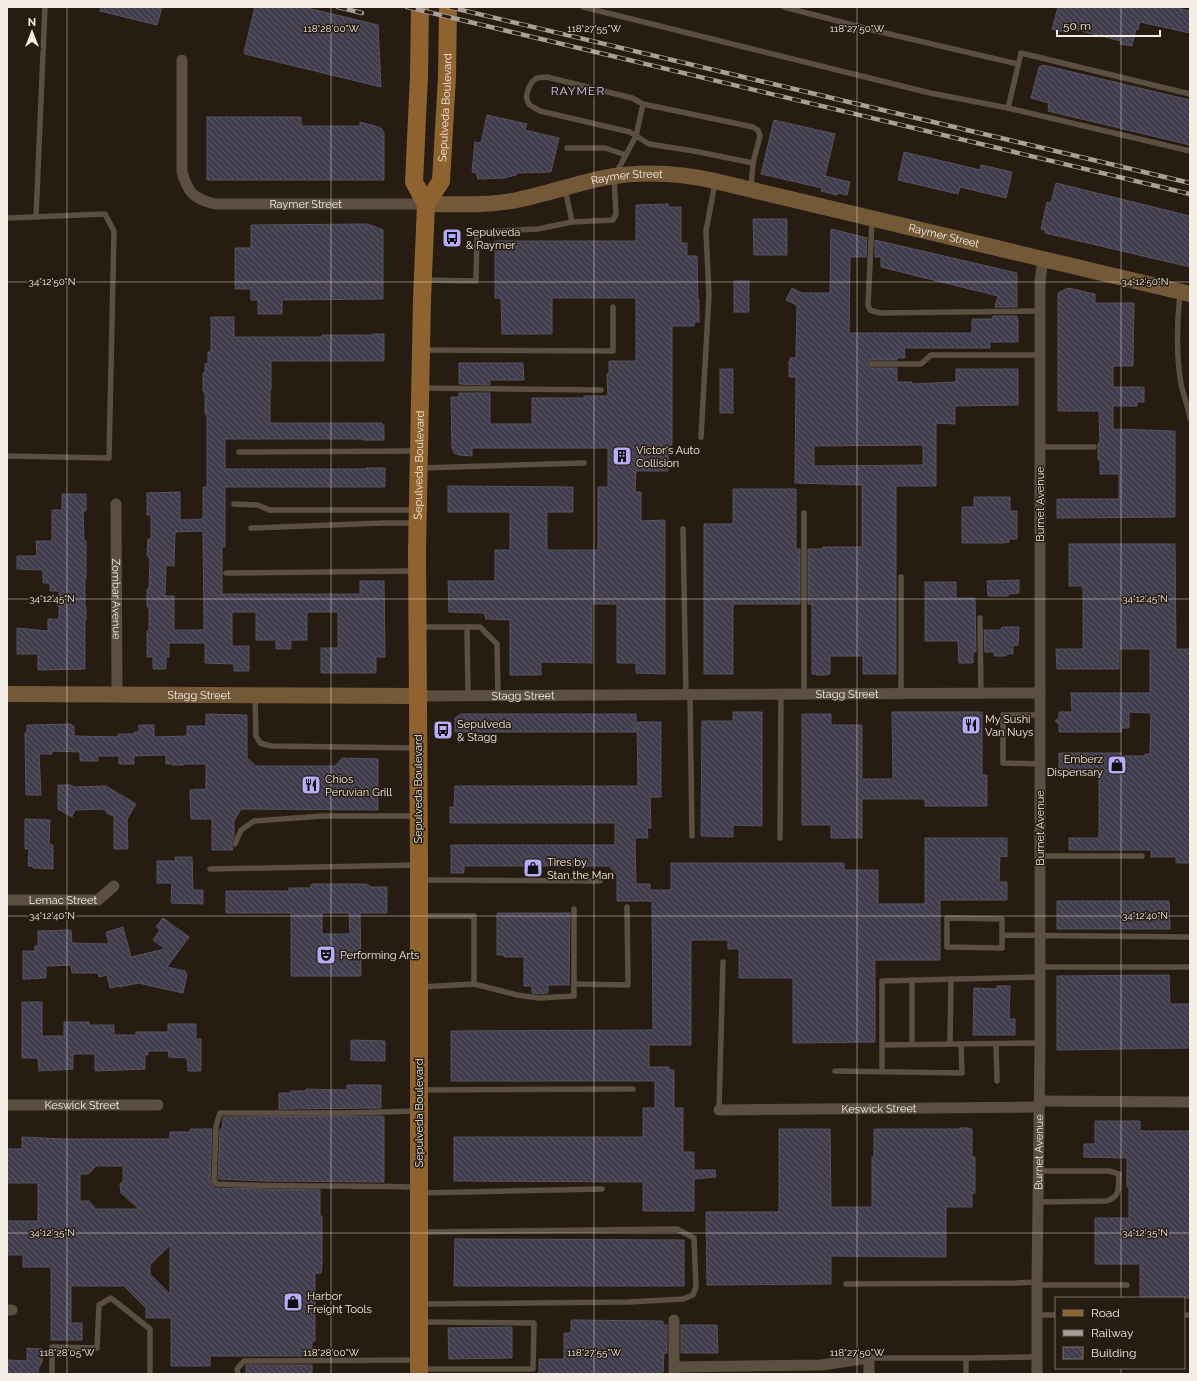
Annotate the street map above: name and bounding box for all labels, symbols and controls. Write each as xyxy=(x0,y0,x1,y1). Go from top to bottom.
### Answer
north arrow xyxy=(12,12,52,52)
scale bar xyxy=(1057,12,1160,38)
text: N xyxy=(28,16,36,29)
text: 50 m xyxy=(1063,19,1091,33)
text: 118°28'00"W xyxy=(303,23,359,34)
text: 118°27'55"W xyxy=(567,23,621,34)
text: 118°27'50"W xyxy=(830,23,885,34)
street label: Sepulveda Boulevard xyxy=(436,53,454,162)
district label: RAYMER xyxy=(551,84,605,98)
street label: Raymer Street xyxy=(590,167,664,187)
street label: Raymer Street xyxy=(269,198,342,211)
street label: Raymer Street xyxy=(907,221,981,250)
place label: Sepulveda & Raymer xyxy=(466,226,520,252)
bus stop icon: Sepulveda & Raymer xyxy=(441,227,463,249)
text: 34°12'50"N xyxy=(29,276,75,287)
text: 34°12'50"N xyxy=(1122,276,1168,287)
street label: Sepulveda Boulevard xyxy=(411,410,426,520)
place label: Victor's Auto Collision xyxy=(636,444,700,470)
building icon: Victor's Auto Collision xyxy=(611,445,633,467)
street label: Burnet Avenue xyxy=(1034,466,1047,542)
street label: Zombar Avenue xyxy=(110,558,123,640)
text: 34°12'45"N xyxy=(29,593,75,604)
text: 34°12'45"N xyxy=(1122,593,1168,604)
street label: Stagg Street xyxy=(815,687,879,701)
street label: Stagg Street xyxy=(167,688,231,702)
street label: Stagg Street xyxy=(491,689,555,702)
place label: My Sushi Van Nuys xyxy=(985,713,1033,739)
restaurant icon: My Sushi Van Nuys xyxy=(960,714,982,736)
place label: Sepulveda & Stagg xyxy=(457,718,511,744)
bus stop icon: Sepulveda & Stagg xyxy=(432,719,454,741)
street label: Sepulveda Boulevard xyxy=(412,734,425,843)
place label: Emberz Dispensary xyxy=(1047,753,1104,779)
shop icon: Emberz Dispensary xyxy=(1106,754,1128,776)
place label: Chios Peruvian Grill xyxy=(325,773,392,799)
restaurant icon: Chios Peruvian Grill xyxy=(300,774,322,796)
street label: Burnet Avenue xyxy=(1034,790,1047,866)
place label: Tires by Stan the Man xyxy=(547,856,614,882)
shop icon: Tires by Stan the Man xyxy=(522,857,544,879)
street label: Lemac Street xyxy=(29,894,97,907)
text: 34°12'40"N xyxy=(29,910,75,921)
text: 34°12'40"N xyxy=(1122,910,1168,921)
theatre icon: Performing Arts xyxy=(315,944,337,966)
place label: Performing Arts xyxy=(340,949,419,962)
street label: Sepulveda Boulevard xyxy=(413,1058,426,1167)
street label: Keswick Street xyxy=(45,1099,120,1112)
street label: Keswick Street xyxy=(841,1102,917,1115)
street label: Burnet Avenue xyxy=(1032,1114,1046,1190)
text: 34°12'35"N xyxy=(29,1227,75,1238)
text: 34°12'35"N xyxy=(1122,1227,1168,1238)
place label: Harbor Freight Tools xyxy=(307,1290,372,1316)
shop icon: Harbor Freight Tools xyxy=(282,1291,304,1313)
legend xyxy=(1055,1297,1185,1369)
text: Road xyxy=(1091,1306,1120,1320)
text: Railway xyxy=(1091,1326,1134,1340)
text: Building xyxy=(1091,1346,1137,1360)
text: 118°28'05"W xyxy=(39,1347,95,1358)
text: 118°28'00"W xyxy=(303,1347,359,1358)
text: 118°27'55"W xyxy=(567,1347,621,1358)
text: 118°27'50"W xyxy=(830,1347,885,1358)

